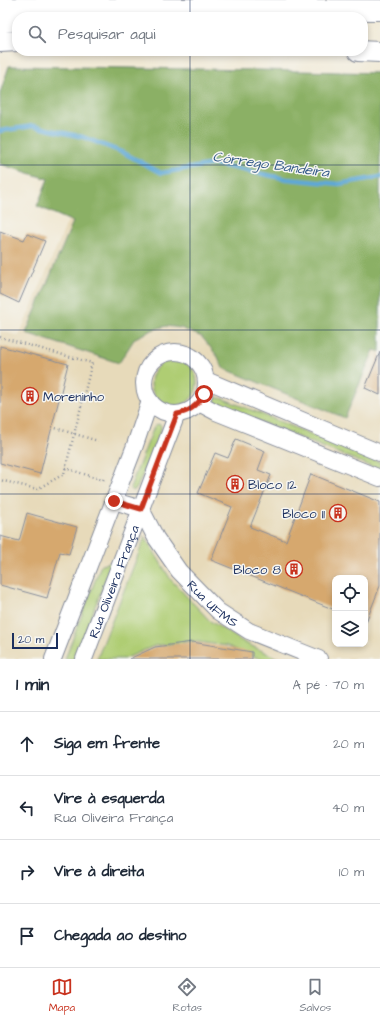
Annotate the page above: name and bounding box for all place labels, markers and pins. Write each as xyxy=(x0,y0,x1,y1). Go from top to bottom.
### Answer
building icon: Moreninho xyxy=(20,386,40,406)
place label: Moreninho xyxy=(43,388,105,406)
building icon: Bloco 12 xyxy=(225,474,245,494)
place label: Bloco 12 xyxy=(248,476,297,494)
building icon: Bloco 11 xyxy=(328,503,348,523)
place label: Bloco 11 xyxy=(282,505,325,523)
building icon: Bloco 8 xyxy=(284,559,304,579)
place label: Bloco 8 xyxy=(233,561,282,579)

